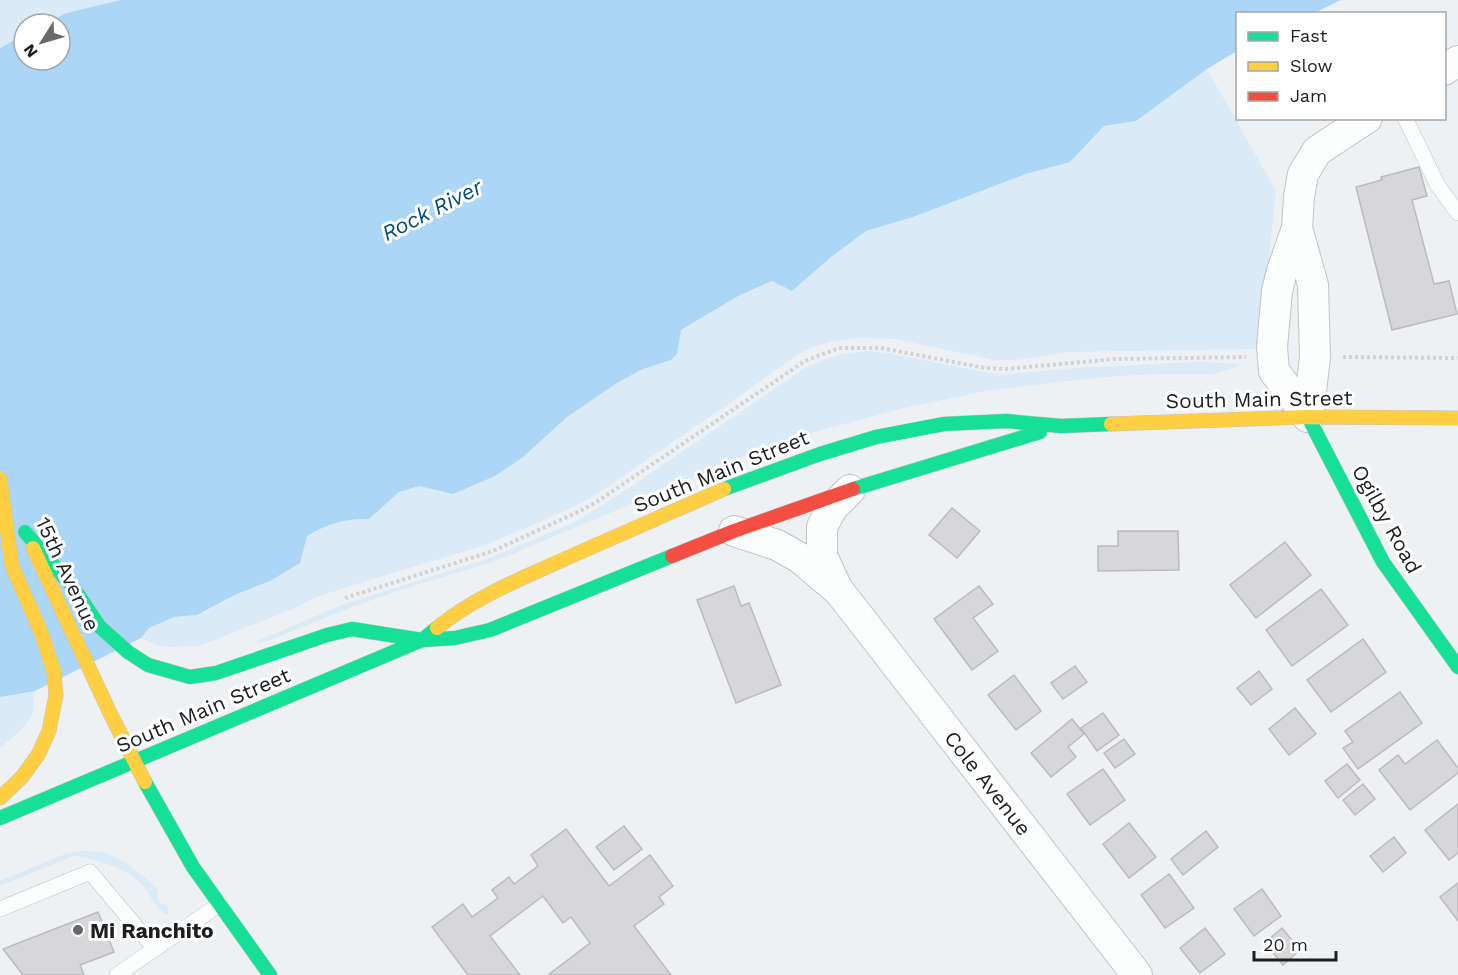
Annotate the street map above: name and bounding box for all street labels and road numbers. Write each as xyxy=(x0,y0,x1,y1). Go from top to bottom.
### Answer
street label: South Main Street xyxy=(1165,385,1353,413)
street label: South Main Street xyxy=(630,424,812,518)
street label: Ogilby Road xyxy=(1347,460,1427,578)
street label: 15th Avenue xyxy=(31,513,105,635)
street label: South Main Street xyxy=(112,662,294,758)
street label: Cole Avenue xyxy=(939,726,1037,840)

